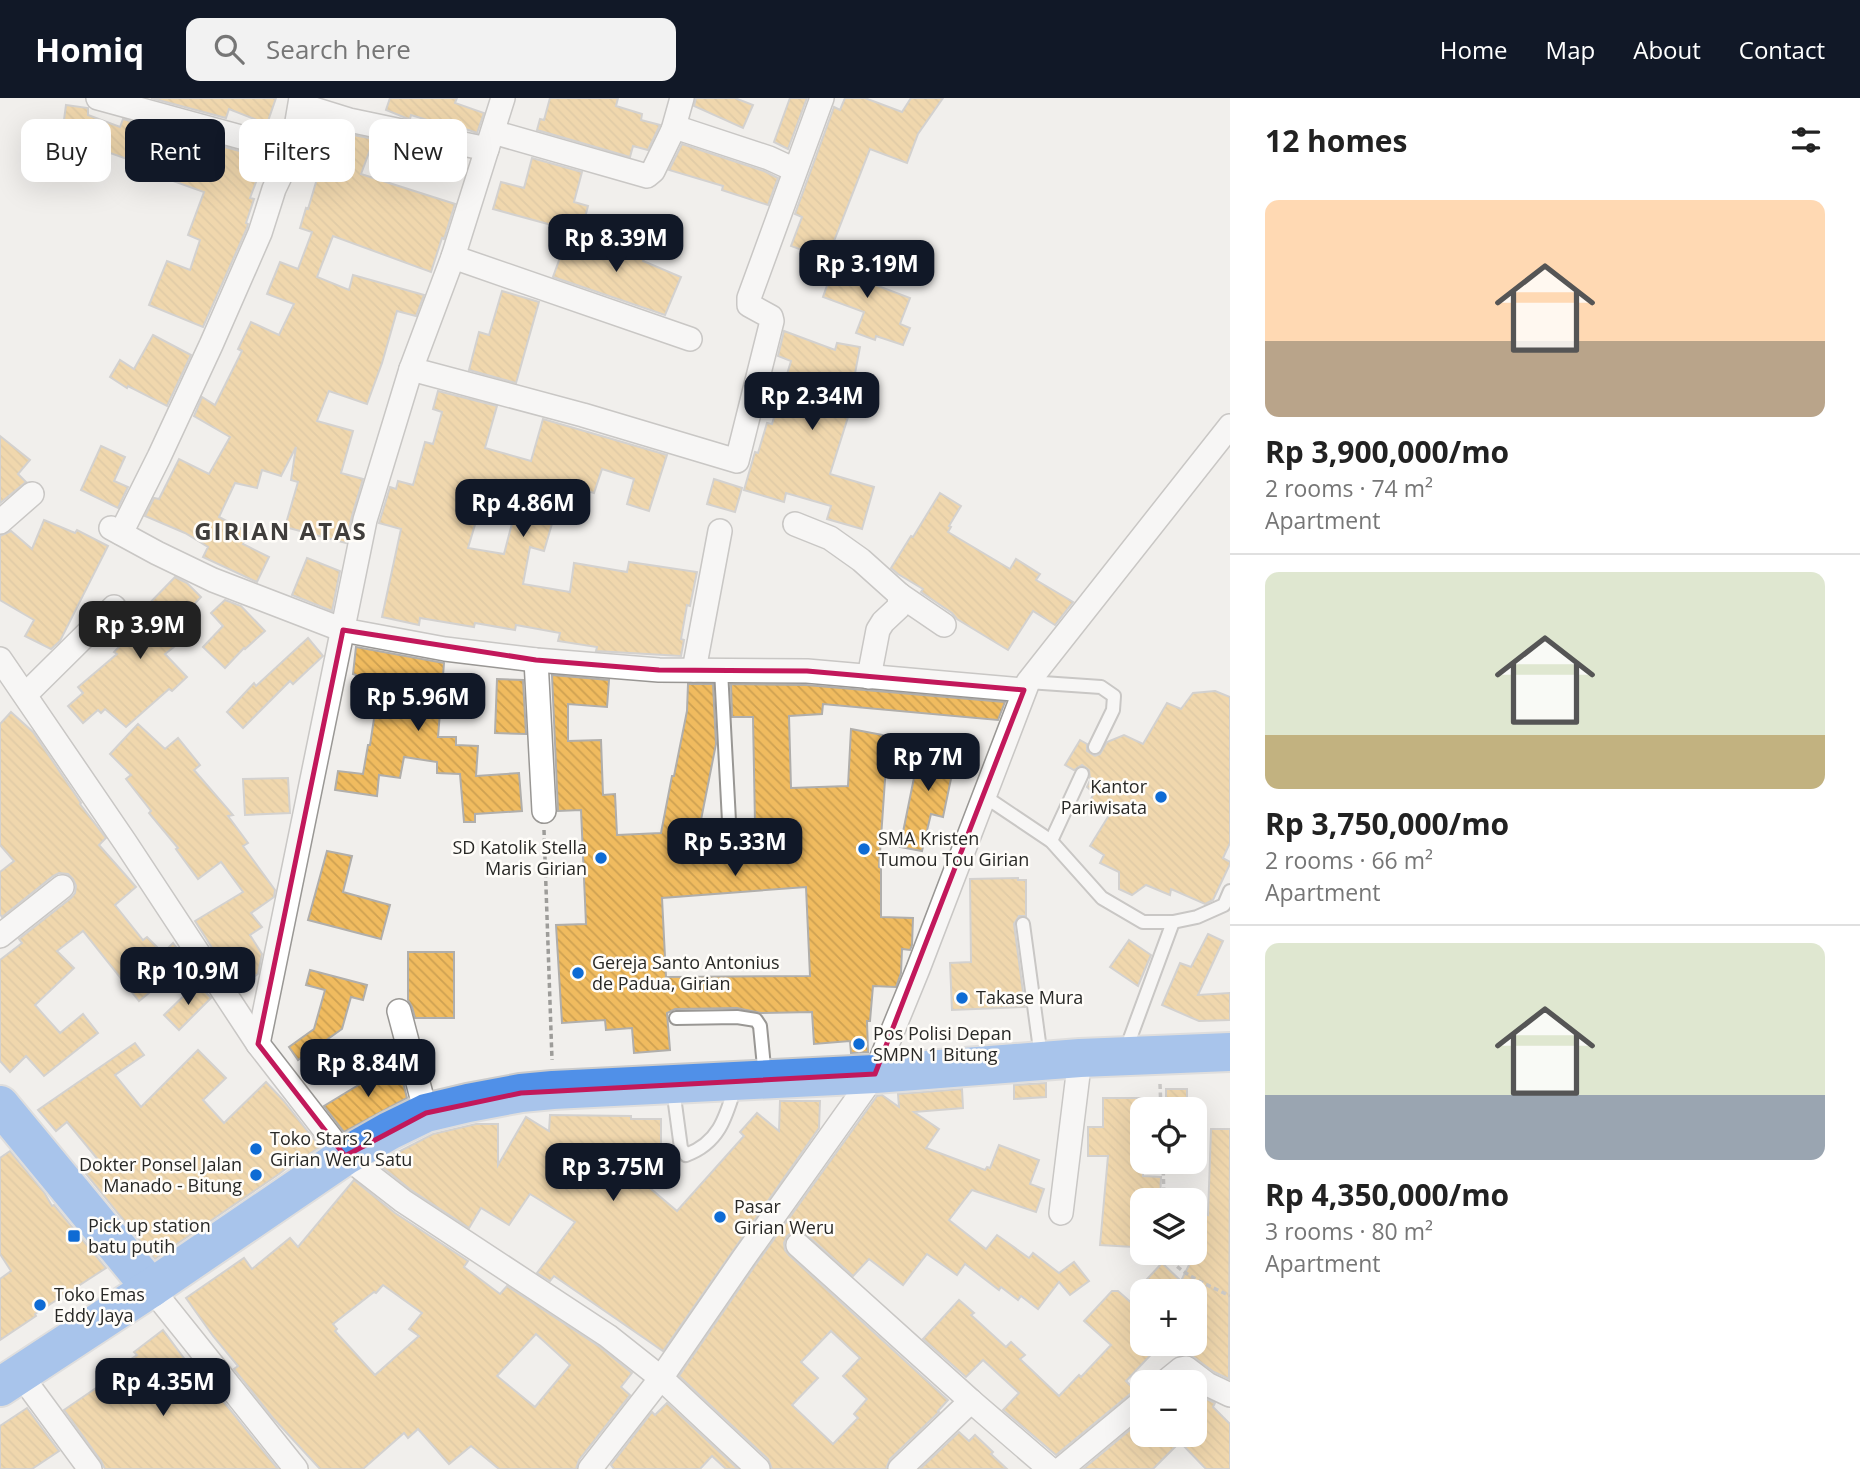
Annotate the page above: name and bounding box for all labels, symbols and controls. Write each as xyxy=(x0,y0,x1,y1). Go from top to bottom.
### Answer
search box xyxy=(186,18,676,81)
text: Homiq xyxy=(35,27,144,72)
icon: search xyxy=(210,30,248,68)
text: Search here xyxy=(266,31,411,67)
text: Home xyxy=(1440,33,1508,66)
text: Map xyxy=(1546,33,1595,66)
text: About xyxy=(1633,33,1701,66)
text: Contact xyxy=(1739,33,1825,66)
chip: Buy xyxy=(21,119,111,182)
chip: Rent xyxy=(125,119,225,182)
chip: Filters xyxy=(239,119,355,182)
chip: New xyxy=(369,119,467,182)
text: 12 homes xyxy=(1265,120,1408,161)
icon: filters xyxy=(1787,121,1825,159)
pin: Rp 8.39M xyxy=(544,214,688,274)
text: Rp 8.39M xyxy=(564,221,668,253)
pin: Rp 3.19M xyxy=(795,240,939,300)
icon: home xyxy=(1482,245,1608,371)
text: Rp 3.19M xyxy=(815,247,919,279)
pin: Rp 2.34M xyxy=(740,372,884,432)
text: Rp 2.34M xyxy=(760,379,864,411)
text: Rp 3,900,000/mo xyxy=(1265,431,1509,472)
text: 2 rooms · 74 m² xyxy=(1265,472,1433,504)
pin: Rp 4.86M xyxy=(451,480,595,539)
text: Rp 4.86M xyxy=(471,486,575,518)
text: Apartment xyxy=(1265,504,1381,536)
district label: GIRIAN ATAS xyxy=(194,514,368,547)
pin: Rp 3.9M xyxy=(75,602,205,661)
text: Rp 3.9M xyxy=(95,608,185,640)
icon: home xyxy=(1482,617,1608,743)
pin: Rp 5.96M xyxy=(346,674,490,733)
text: Rp 5.96M xyxy=(366,680,470,712)
pin: Rp 7M xyxy=(879,734,977,793)
text: Rp 7M xyxy=(893,740,963,772)
place label: Kantor Pariwisata xyxy=(1061,774,1148,819)
marker: Kantor Pariwisata xyxy=(1153,789,1169,805)
text: Rp 3,750,000/mo xyxy=(1265,803,1509,844)
pin: Rp 5.33M xyxy=(663,818,807,878)
text: Rp 5.33M xyxy=(683,825,787,857)
place label: SMA Kristen Tumou Tou Girian xyxy=(878,826,1029,871)
place label: SD Katolik Stella Maris Girian xyxy=(452,835,587,880)
marker: SMA Kristen Tumou Tou Girian xyxy=(856,841,872,857)
text: 2 rooms · 66 m² xyxy=(1265,844,1433,876)
marker: SD Katolik Stella Maris Girian xyxy=(593,850,609,866)
text: Apartment xyxy=(1265,876,1381,908)
pin: Rp 10.9M xyxy=(116,948,260,1007)
place label: Gereja Santo Antonius de Padua, Girian xyxy=(592,950,780,995)
text: Rp 10.9M xyxy=(136,954,240,986)
marker: Gereja Santo Antonius de Padua, Girian xyxy=(570,965,586,981)
place label: Takase Mura xyxy=(976,985,1083,1009)
icon: home xyxy=(1482,988,1608,1114)
marker: Takase Mura xyxy=(954,990,970,1006)
place label: Pos Polisi Depan SMPN 1 Bitung xyxy=(873,1021,1012,1066)
marker: Pos Polisi Depan SMPN 1 Bitung xyxy=(851,1036,867,1052)
pin: Rp 8.84M xyxy=(296,1040,440,1099)
text: Rp 8.84M xyxy=(316,1046,420,1078)
map controls xyxy=(1130,1097,1207,1447)
button: locate xyxy=(1130,1097,1207,1174)
place label: Toko Stars 2 Girian Weru Satu xyxy=(270,1126,412,1171)
marker: Toko Stars 2 Girian Weru Satu xyxy=(248,1141,264,1157)
pin: Rp 3.75M xyxy=(541,1144,685,1203)
text: Rp 3.75M xyxy=(561,1150,665,1182)
place label: Dokter Ponsel Jalan Manado - Bitung xyxy=(79,1152,242,1197)
marker: Dokter Ponsel Jalan Manado - Bitung xyxy=(248,1167,264,1183)
text: Rp 4,350,000/mo xyxy=(1265,1174,1509,1215)
button: layers xyxy=(1130,1188,1207,1265)
place label: Pasar Girian Weru xyxy=(734,1194,834,1239)
marker: Pasar Girian Weru xyxy=(712,1209,728,1225)
place label: Pick up station batu putih xyxy=(88,1213,211,1258)
text: 3 rooms · 80 m² xyxy=(1265,1215,1433,1247)
marker: Pick up station batu putih xyxy=(66,1228,82,1244)
text: Apartment xyxy=(1265,1247,1381,1279)
button: + xyxy=(1130,1279,1207,1356)
place label: Toko Emas Eddy Jaya xyxy=(54,1282,145,1327)
marker: Toko Emas Eddy Jaya xyxy=(32,1297,48,1313)
pin: Rp 4.35M xyxy=(91,1358,235,1418)
text: Rp 4.35M xyxy=(111,1365,215,1397)
button: − xyxy=(1130,1370,1207,1447)

